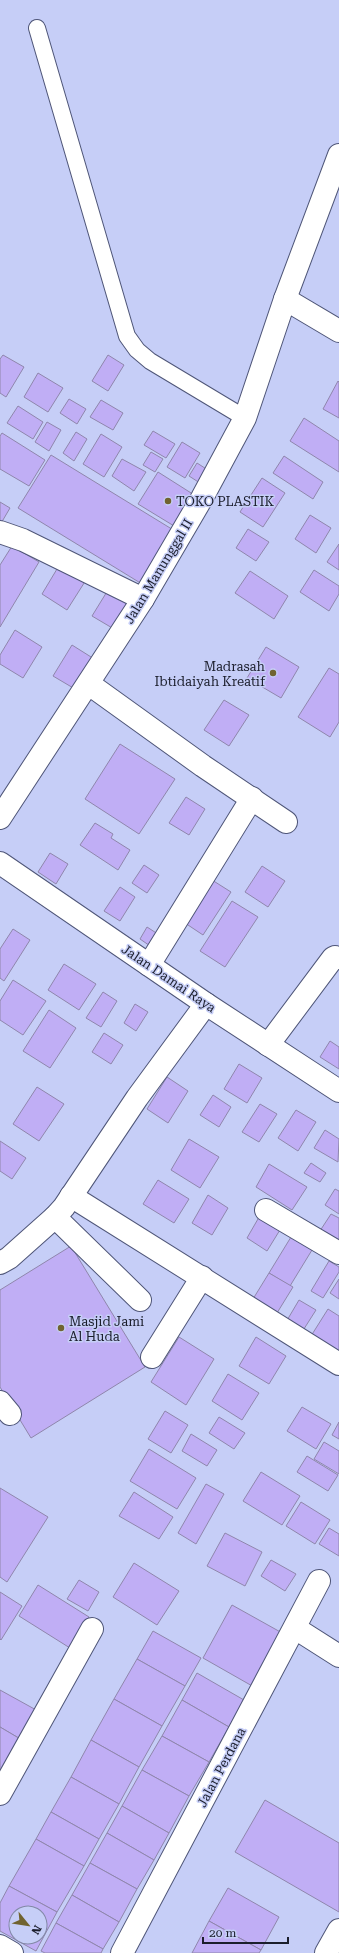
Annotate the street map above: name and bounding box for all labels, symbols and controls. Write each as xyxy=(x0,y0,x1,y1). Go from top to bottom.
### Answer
place label: TOKO PLASTIK xyxy=(176,494,274,509)
marker: TOKO PLASTIK xyxy=(163,496,173,506)
street label: Jalan Manunggal II xyxy=(121,516,196,626)
place label: Madrasah Ibtidaiyah Kreatif xyxy=(154,659,266,689)
marker: Madrasah Ibtidaiyah Kreatif xyxy=(268,668,278,678)
street label: Jalan Damai Raya xyxy=(119,941,219,1015)
place label: Masjid Jami Al Huda xyxy=(69,1314,144,1344)
marker: Masjid Jami Al Huda xyxy=(56,1323,66,1333)
street label: Jalan Perdana xyxy=(194,1725,249,1810)
north arrow xyxy=(8,1905,48,1945)
scale bar xyxy=(203,1919,288,1945)
text: N xyxy=(28,1923,44,1937)
text: 20 m xyxy=(209,1926,236,1940)

